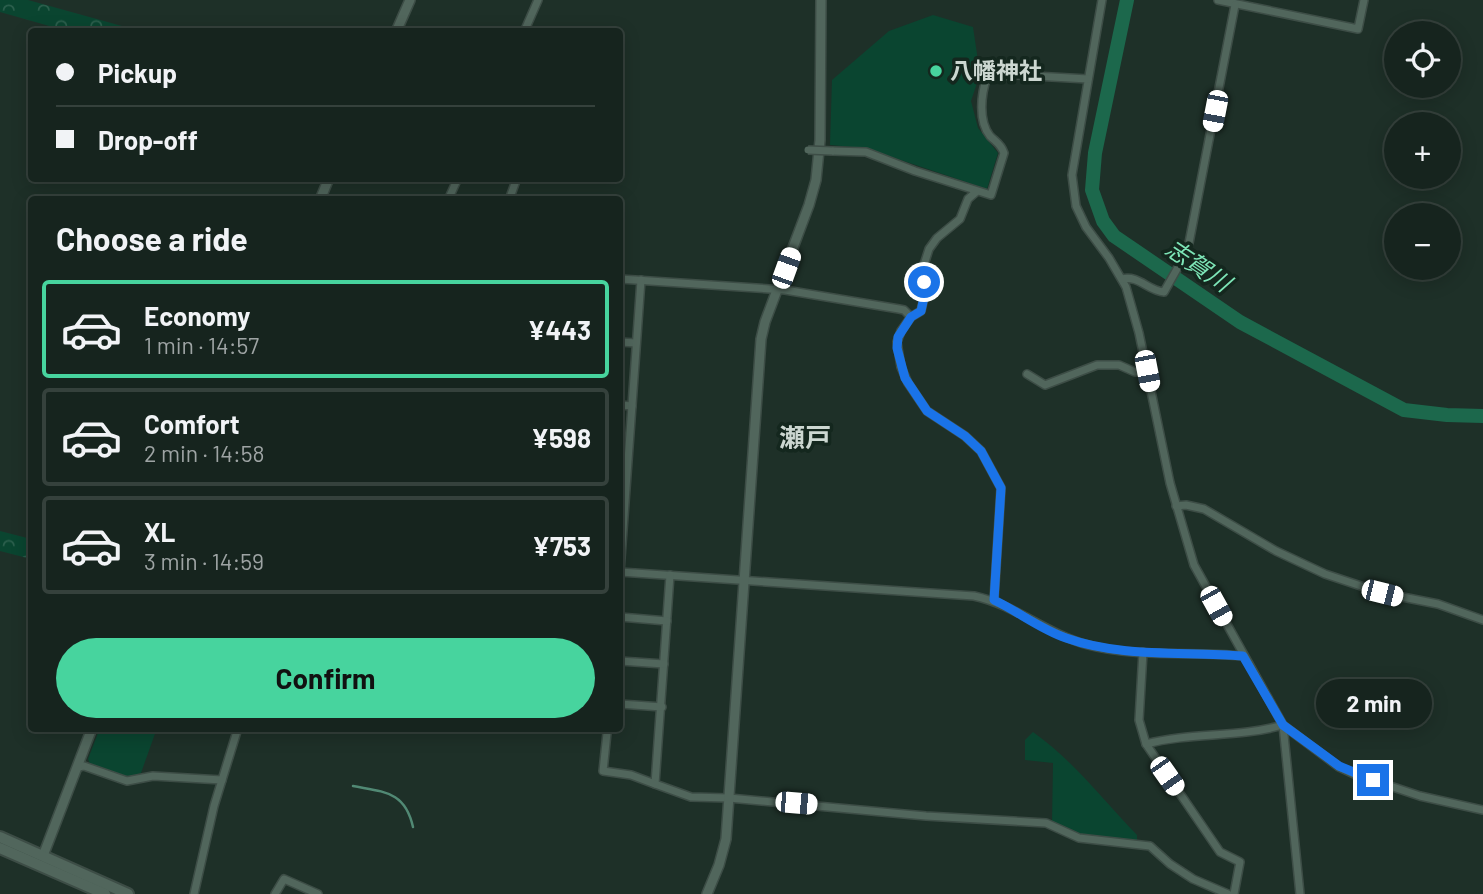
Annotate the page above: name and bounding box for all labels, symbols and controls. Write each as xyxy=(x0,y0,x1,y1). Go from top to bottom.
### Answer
map controls xyxy=(1384,21,1461,280)
button: locate xyxy=(1384,21,1461,98)
place label: 八幡神社 xyxy=(950,56,1042,84)
text: Pickup xyxy=(98,57,177,88)
marker: 八幡神社 xyxy=(928,63,944,79)
car xyxy=(1201,88,1230,134)
button: + xyxy=(1384,112,1461,189)
text: Drop-off xyxy=(98,124,198,155)
button: − xyxy=(1384,203,1461,280)
text: Choose a ride xyxy=(56,219,248,257)
water label: 志賀川 xyxy=(1161,233,1239,299)
car xyxy=(769,245,804,291)
route start xyxy=(908,266,940,298)
icon: car xyxy=(60,298,123,361)
text: Economy xyxy=(144,300,250,331)
text: ¥443 xyxy=(528,314,591,345)
text: 1 min · 14:57 xyxy=(144,331,259,359)
car xyxy=(1133,348,1162,394)
icon: car xyxy=(60,406,123,469)
text: Comfort xyxy=(144,408,240,439)
district label: 瀬戸 xyxy=(779,421,831,452)
text: ¥598 xyxy=(531,422,591,453)
text: 2 min · 14:58 xyxy=(144,439,265,467)
icon: car xyxy=(60,514,123,577)
text: XL xyxy=(144,516,175,547)
text: ¥753 xyxy=(532,530,591,561)
text: 3 min · 14:59 xyxy=(144,547,264,575)
car xyxy=(1360,578,1405,608)
car xyxy=(1197,583,1236,629)
button: Confirm xyxy=(56,638,595,718)
callout: 2 min xyxy=(1315,678,1431,728)
text: 2 min xyxy=(1346,689,1402,717)
car xyxy=(1147,753,1188,799)
route end xyxy=(1357,764,1389,796)
car xyxy=(775,791,818,815)

